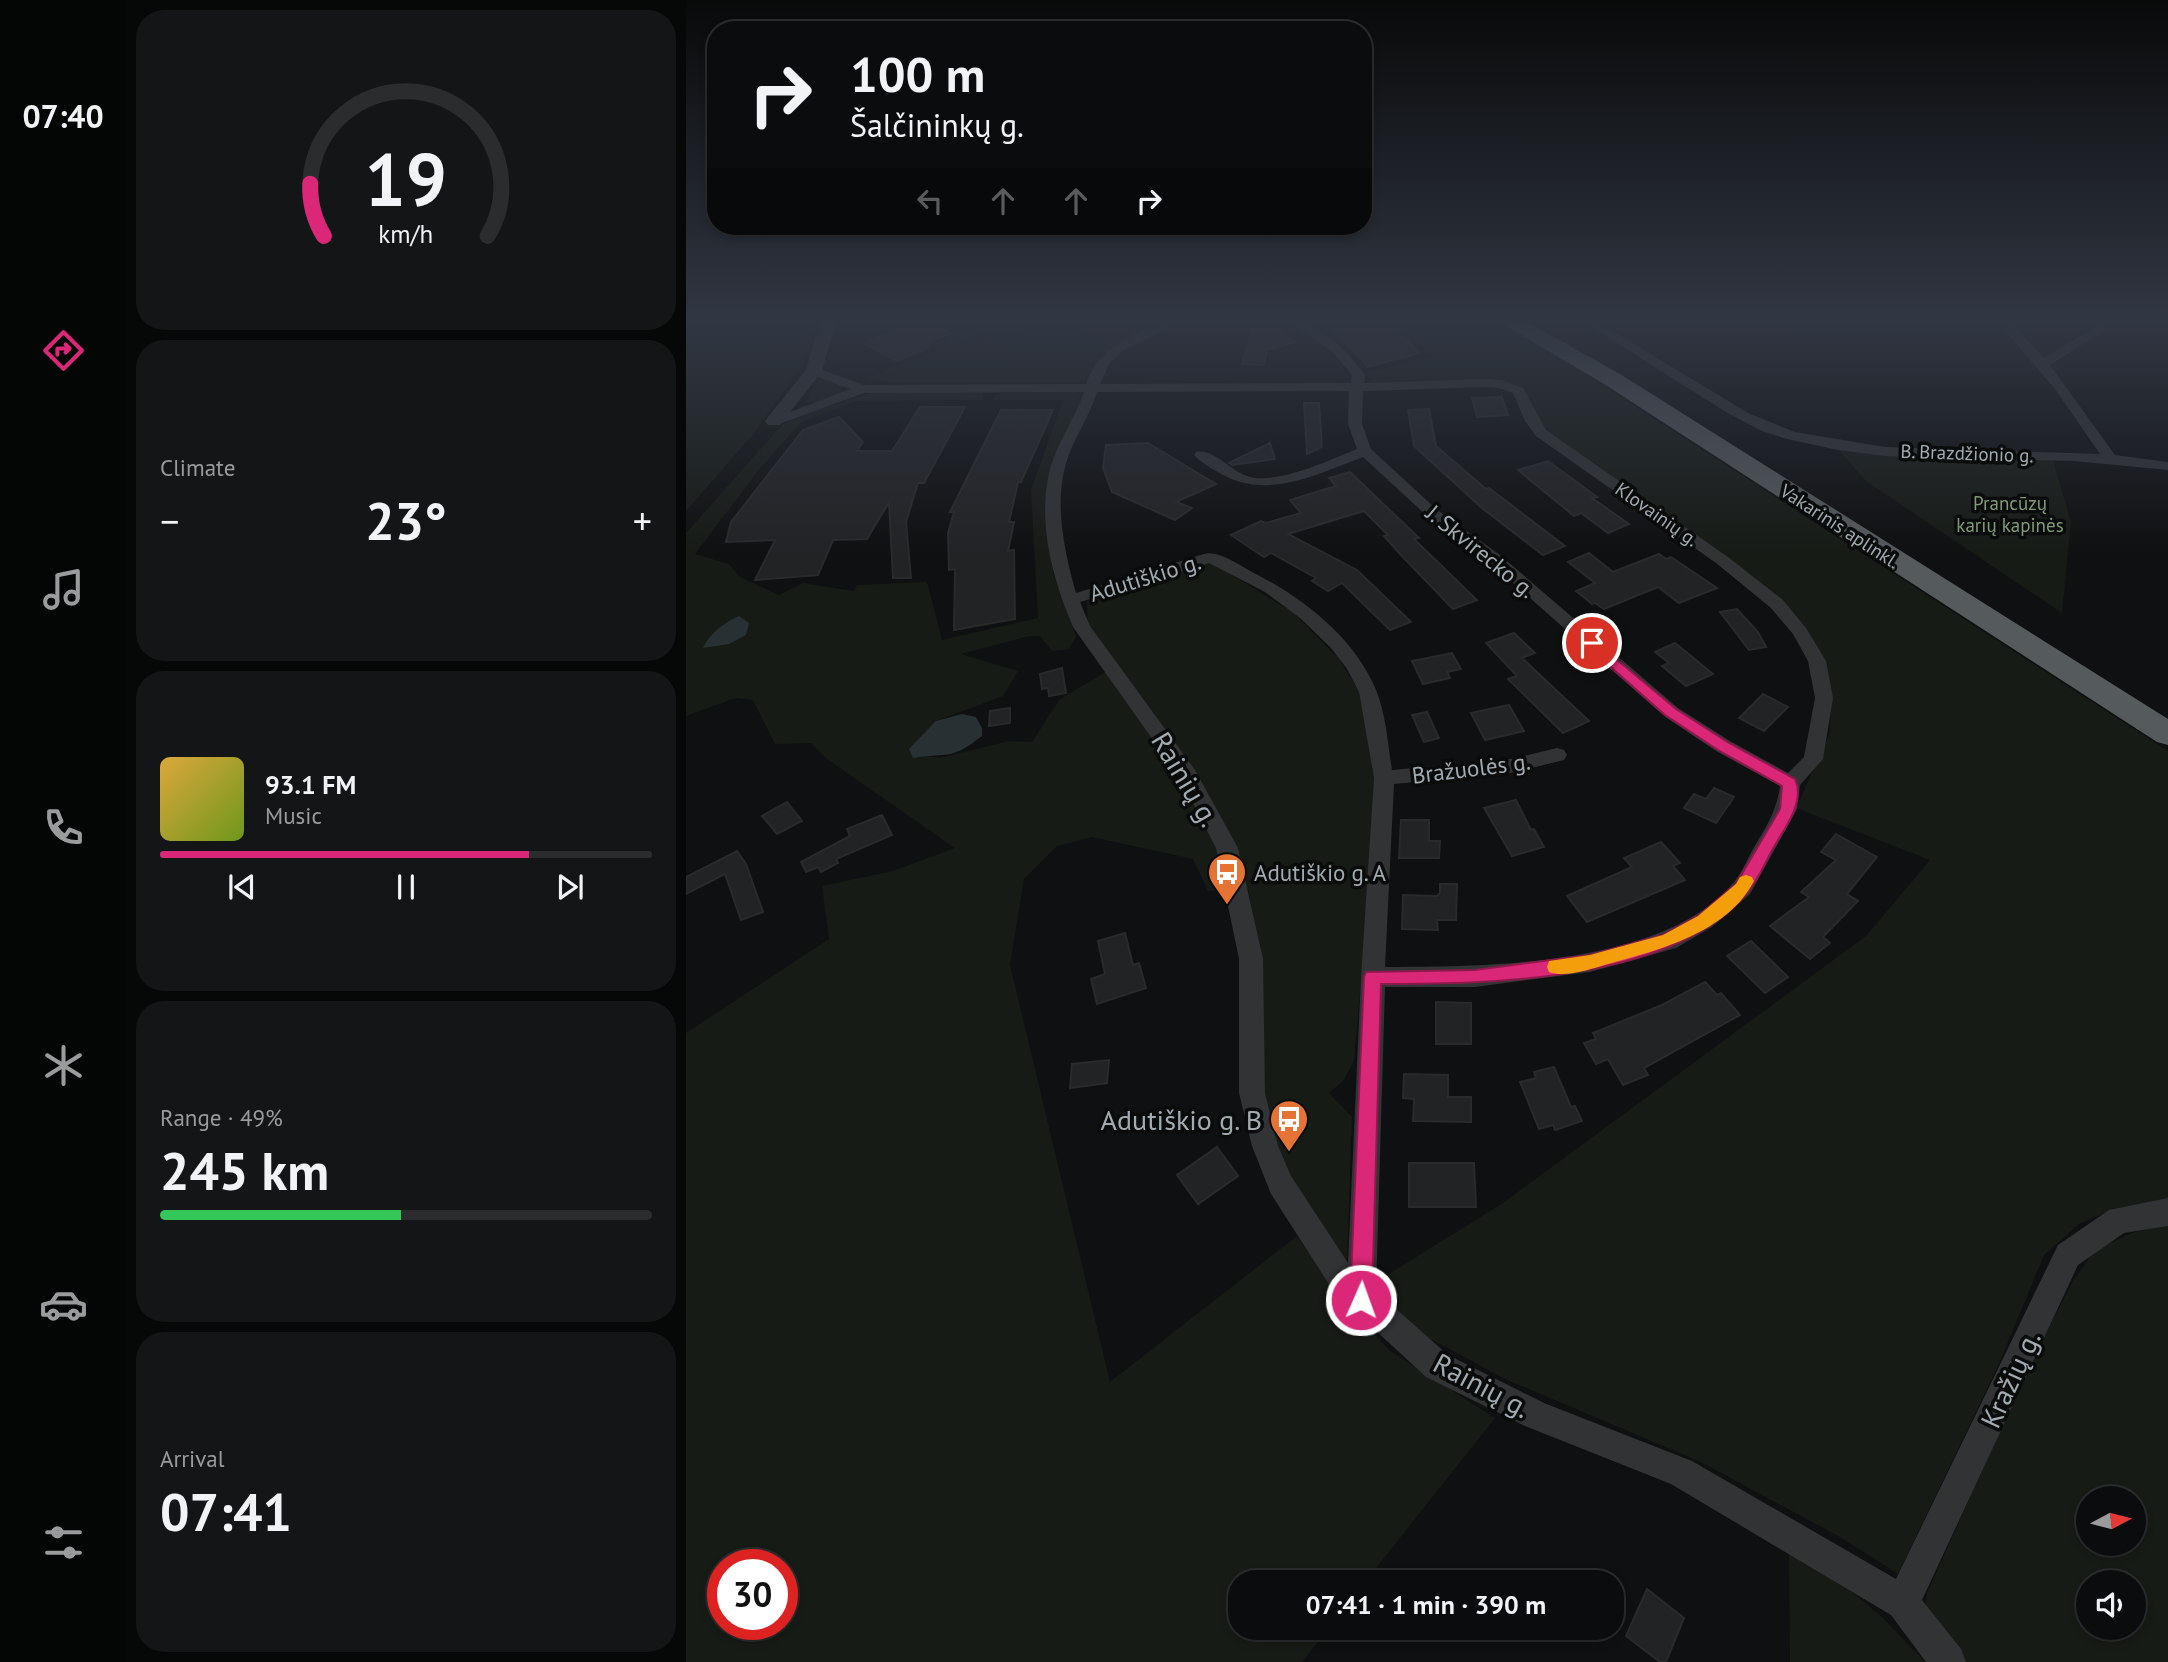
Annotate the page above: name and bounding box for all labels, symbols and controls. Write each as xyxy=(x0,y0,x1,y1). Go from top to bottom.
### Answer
text: 100 m xyxy=(850,42,985,106)
icon: right xyxy=(735,49,826,140)
text: 07:40 xyxy=(22,95,104,137)
text: Šalčininkų g. xyxy=(850,104,1024,146)
text: 19 xyxy=(365,133,447,227)
icon: left xyxy=(911,182,949,220)
icon: ahead xyxy=(984,182,1022,220)
icon: ahead xyxy=(1057,182,1095,220)
icon: right xyxy=(1130,182,1168,220)
text: km/h xyxy=(379,218,433,250)
icon: directions xyxy=(39,326,88,375)
street label: B. Brazdžionio g. xyxy=(1900,439,2034,467)
text: Climate xyxy=(160,453,235,482)
street label: Klovainių g. xyxy=(1611,477,1703,551)
street label: Vakarinis aplinkl. xyxy=(1775,478,1904,573)
text: 23° xyxy=(365,487,447,554)
park label: Prancūzų karių kapinės xyxy=(1956,491,2064,537)
text: − xyxy=(160,496,179,545)
text: + xyxy=(633,496,652,545)
street label: J. Skvirecko g. xyxy=(1420,497,1542,604)
street label: Adutiškio g. xyxy=(1086,546,1204,608)
icon: music xyxy=(39,565,88,614)
pin xyxy=(1562,613,1622,673)
icon: arrive xyxy=(1573,624,1611,662)
street label: Rainių g. xyxy=(1143,725,1229,833)
street label: Bražuolės g. xyxy=(1410,746,1532,790)
text: 93.1 FM xyxy=(265,768,356,801)
text: Music xyxy=(265,801,322,830)
icon: phone xyxy=(39,803,88,852)
bus stop icon: Adutiškio g. A xyxy=(1206,851,1248,906)
place label: Adutiškio g. A xyxy=(1254,858,1386,887)
icon: previous xyxy=(223,868,261,906)
icon: pause xyxy=(387,868,425,906)
icon: next xyxy=(551,868,589,906)
icon: climate xyxy=(39,1041,88,1090)
bus stop icon: Adutiškio g. B xyxy=(1268,1098,1310,1153)
place label: Adutiškio g. B xyxy=(1101,1101,1262,1138)
text: Range · 49% xyxy=(160,1103,283,1132)
text: 245 km xyxy=(160,1137,329,1204)
position arrow xyxy=(1324,1263,1398,1337)
icon: car xyxy=(39,1280,88,1329)
street label: Kražių g. xyxy=(1971,1324,2049,1434)
street label: Rainių g. xyxy=(1427,1344,1537,1426)
text: Arrival xyxy=(160,1444,224,1473)
text: 07:41 xyxy=(160,1478,292,1545)
north arrow xyxy=(2076,1486,2146,1556)
map controls xyxy=(2076,1486,2146,1640)
icon: filters xyxy=(39,1518,88,1567)
speed limit sign: 30 xyxy=(707,1549,798,1640)
button: sound xyxy=(2076,1570,2146,1640)
text: 07:41 · 1 min · 390 m xyxy=(1306,1588,1546,1621)

